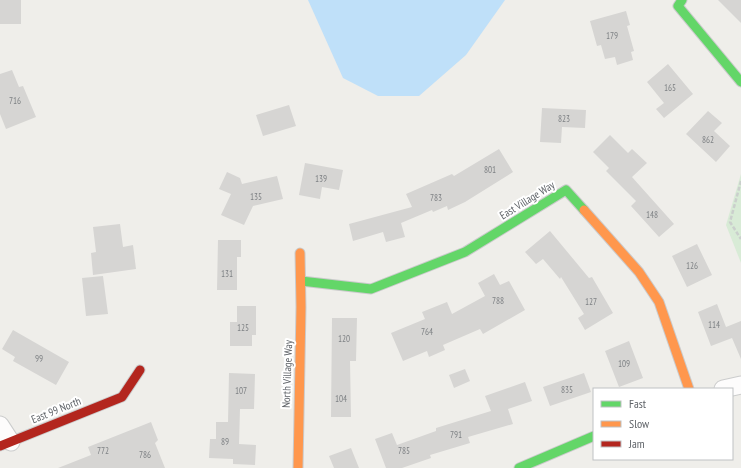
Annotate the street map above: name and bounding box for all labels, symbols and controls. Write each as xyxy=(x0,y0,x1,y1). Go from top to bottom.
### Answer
house number: 179 xyxy=(606,30,618,41)
house number: 165 xyxy=(664,82,676,93)
house number: 716 xyxy=(9,95,21,106)
house number: 823 xyxy=(558,113,570,124)
house number: 862 xyxy=(702,134,714,145)
house number: 801 xyxy=(484,164,496,175)
house number: 139 xyxy=(315,173,327,184)
street label: East Village Way xyxy=(497,177,558,222)
house number: 135 xyxy=(250,191,262,202)
house number: 783 xyxy=(430,192,442,203)
house number: 148 xyxy=(646,209,658,220)
house number: 126 xyxy=(686,260,698,271)
house number: 131 xyxy=(221,268,233,279)
house number: 788 xyxy=(492,295,504,306)
house number: 127 xyxy=(585,296,597,307)
house number: 114 xyxy=(708,319,720,330)
house number: 125 xyxy=(237,322,249,333)
house number: 764 xyxy=(421,326,433,337)
house number: 120 xyxy=(338,333,350,344)
street label: North Village Way xyxy=(279,339,295,408)
house number: 99 xyxy=(35,353,43,364)
house number: 109 xyxy=(618,358,630,369)
house number: 835 xyxy=(561,384,573,395)
house number: 107 xyxy=(235,385,247,396)
legend xyxy=(593,388,733,460)
house number: 104 xyxy=(335,393,347,404)
street label: East 99 North xyxy=(29,394,83,426)
text: Fast xyxy=(629,396,647,411)
text: Slow xyxy=(629,416,650,431)
house number: 791 xyxy=(450,429,462,440)
house number: 89 xyxy=(221,436,229,447)
text: Jam xyxy=(628,436,645,451)
house number: 772 xyxy=(97,445,109,456)
house number: 785 xyxy=(398,445,410,456)
house number: 786 xyxy=(139,449,151,460)

